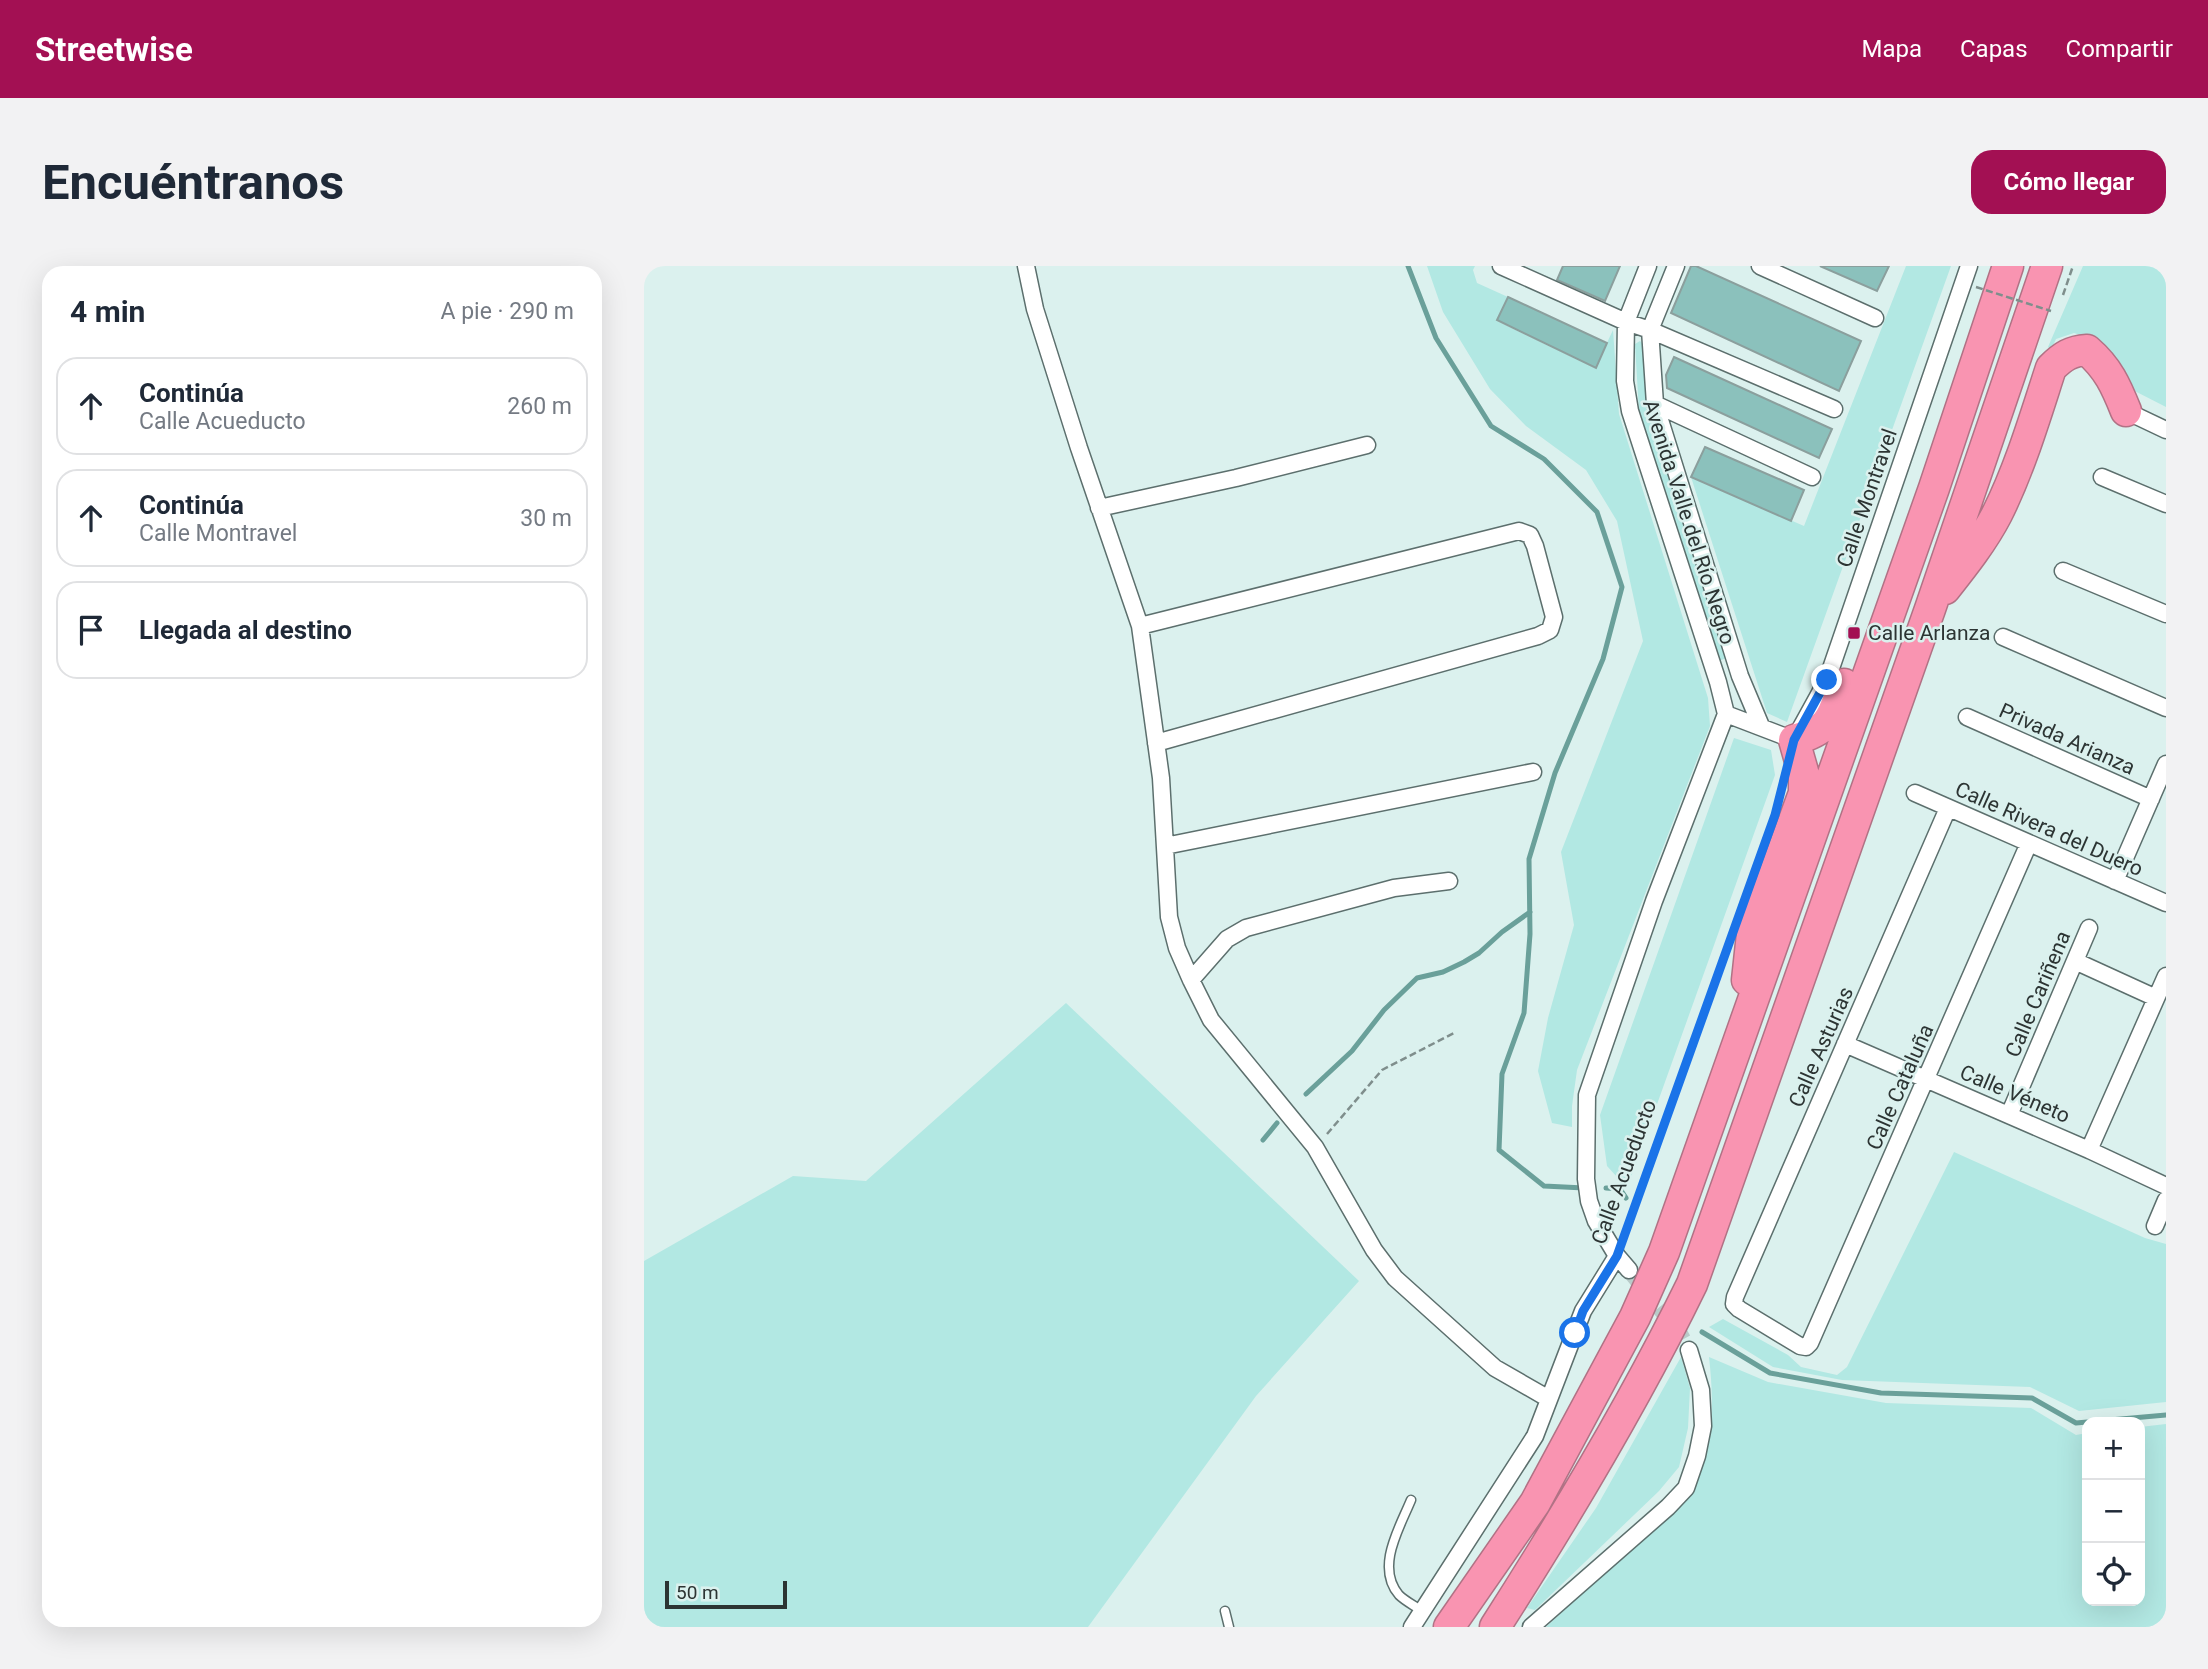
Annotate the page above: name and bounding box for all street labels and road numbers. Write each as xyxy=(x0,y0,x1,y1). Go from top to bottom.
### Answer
street label: Avenida Valle del Río Negro xyxy=(1638,397,1740,647)
street label: Calle Montravel xyxy=(1832,426,1902,570)
street label: Privada Arianza xyxy=(1995,698,2139,780)
street label: Calle Rivera del Duero xyxy=(1951,777,2147,881)
street label: Calle Cariñena xyxy=(2001,927,2075,1061)
street label: Calle Asturias xyxy=(1784,983,1858,1111)
street label: Calle Cataluña xyxy=(1862,1021,1938,1153)
street label: Calle Véneto xyxy=(1956,1060,2074,1128)
street label: Calle Acueducto xyxy=(1587,1096,1661,1248)

